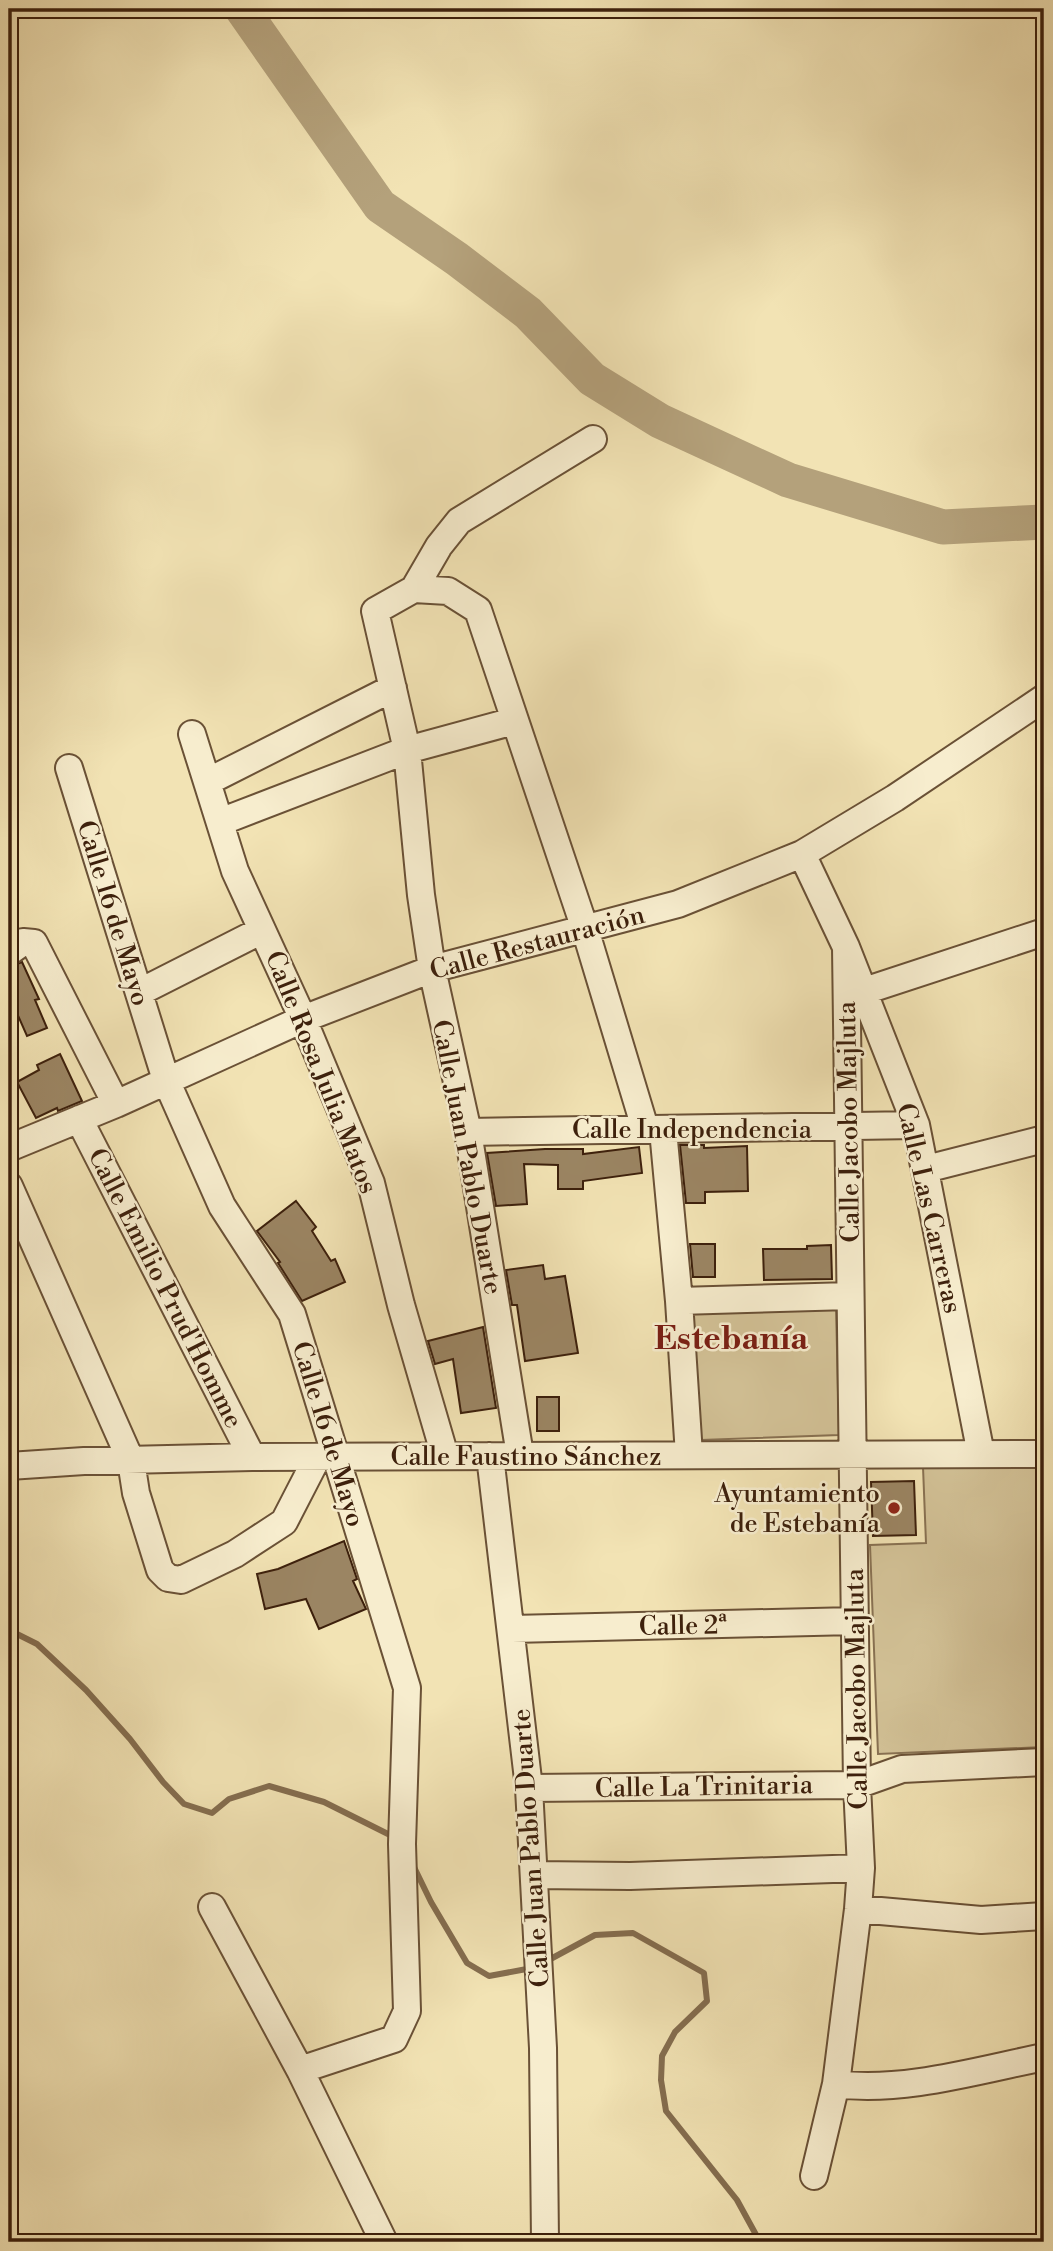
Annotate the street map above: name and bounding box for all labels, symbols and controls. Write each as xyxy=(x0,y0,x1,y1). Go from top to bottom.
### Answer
street label: Calle 16 de Mayo xyxy=(70,817,156,1010)
street label: Calle Restauración xyxy=(426,899,648,987)
street label: Calle Rosa Julia Matos xyxy=(258,946,384,1198)
street label: Calle Jacobo Majluta xyxy=(831,1000,867,1243)
street label: Calle Juan Pablo Duarte xyxy=(425,1017,509,1297)
street label: Calle Las Carreras xyxy=(889,1100,969,1316)
street label: Calle Independencia xyxy=(572,1114,813,1146)
street label: Calle Emilio Prud'Homme xyxy=(81,1143,250,1434)
district label: Estebanía xyxy=(654,1319,809,1360)
street label: Calle 16 de Mayo xyxy=(285,1338,371,1531)
street label: Calle Faustino Sánchez xyxy=(391,1441,661,1473)
place label: Ayuntamiento de Estebanía xyxy=(713,1478,881,1540)
marker: Ayuntamiento de Estebanía xyxy=(886,1500,902,1516)
street label: Calle Jacobo Majluta xyxy=(839,1567,875,1810)
street label: Calle 2ª xyxy=(639,1609,728,1643)
street label: Calle Juan Pablo Duarte xyxy=(505,1708,557,1988)
street label: Calle La Trinitaria xyxy=(595,1769,814,1805)

